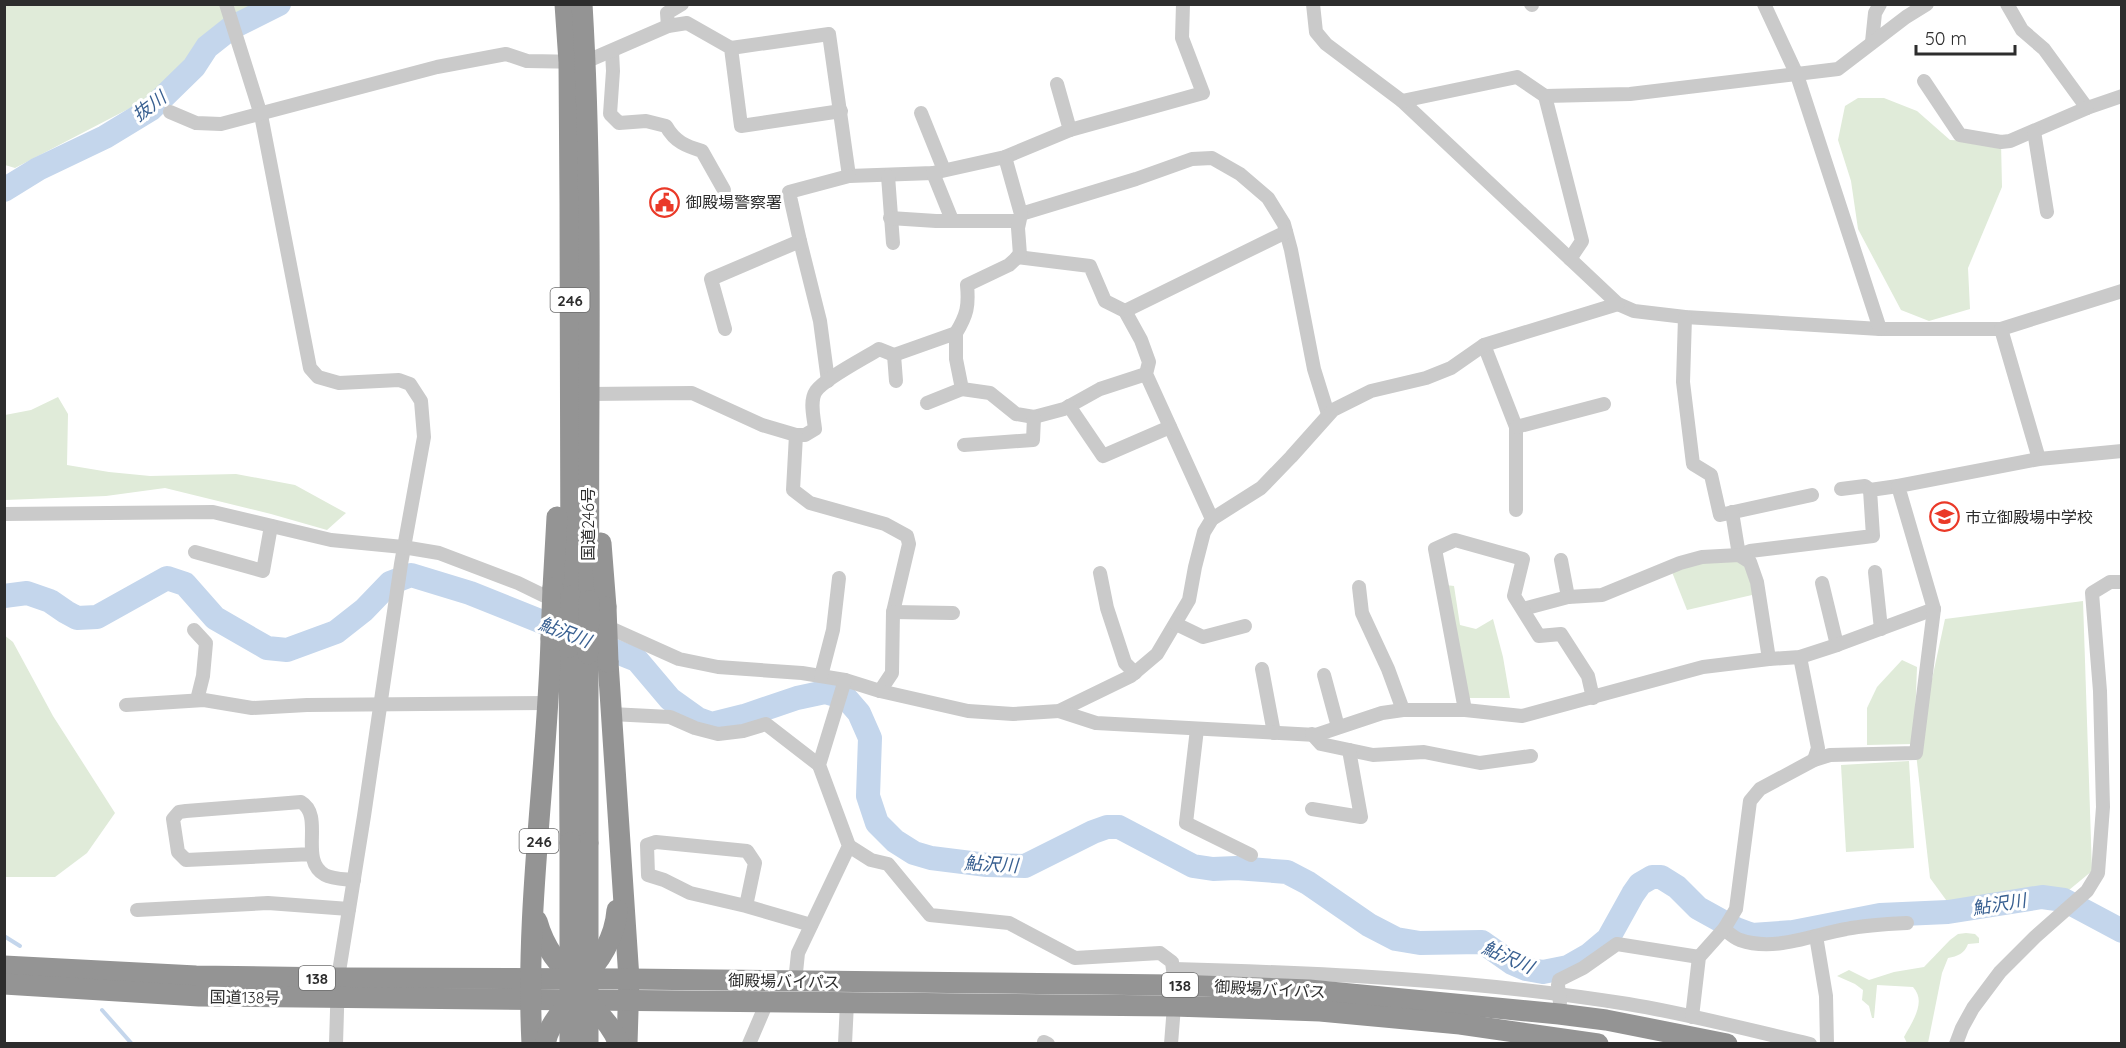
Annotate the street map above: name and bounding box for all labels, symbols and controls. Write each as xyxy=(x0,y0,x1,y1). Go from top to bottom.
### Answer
scale bar xyxy=(1916,18,2015,56)
text: 50 m xyxy=(1925,27,1967,50)
water label: 抜川 xyxy=(128,85,172,126)
public building icon: 御殿場警察署 xyxy=(649,186,681,218)
place label: 御殿場警察署 xyxy=(686,192,782,212)
road number: 246 xyxy=(550,288,590,312)
street label: 国道246号 xyxy=(578,487,598,561)
school or university icon: 市立御殿場中学校 xyxy=(1928,501,1960,533)
place label: 市立御殿場中学校 xyxy=(1965,507,2093,527)
water label: 鮎沢川 xyxy=(536,612,596,653)
road number: 246 xyxy=(520,829,558,853)
water label: 鮎沢川 xyxy=(963,851,1021,877)
water label: 鮎沢川 xyxy=(1971,888,2029,920)
water label: 鮎沢川 xyxy=(1479,936,1539,979)
road number: 138 xyxy=(299,966,335,990)
street label: 御殿場バイパス xyxy=(728,970,840,992)
road number: 138 xyxy=(1162,973,1198,997)
street label: 御殿場バイパス xyxy=(1214,976,1326,1002)
street label: 国道138号 xyxy=(209,986,281,1008)

